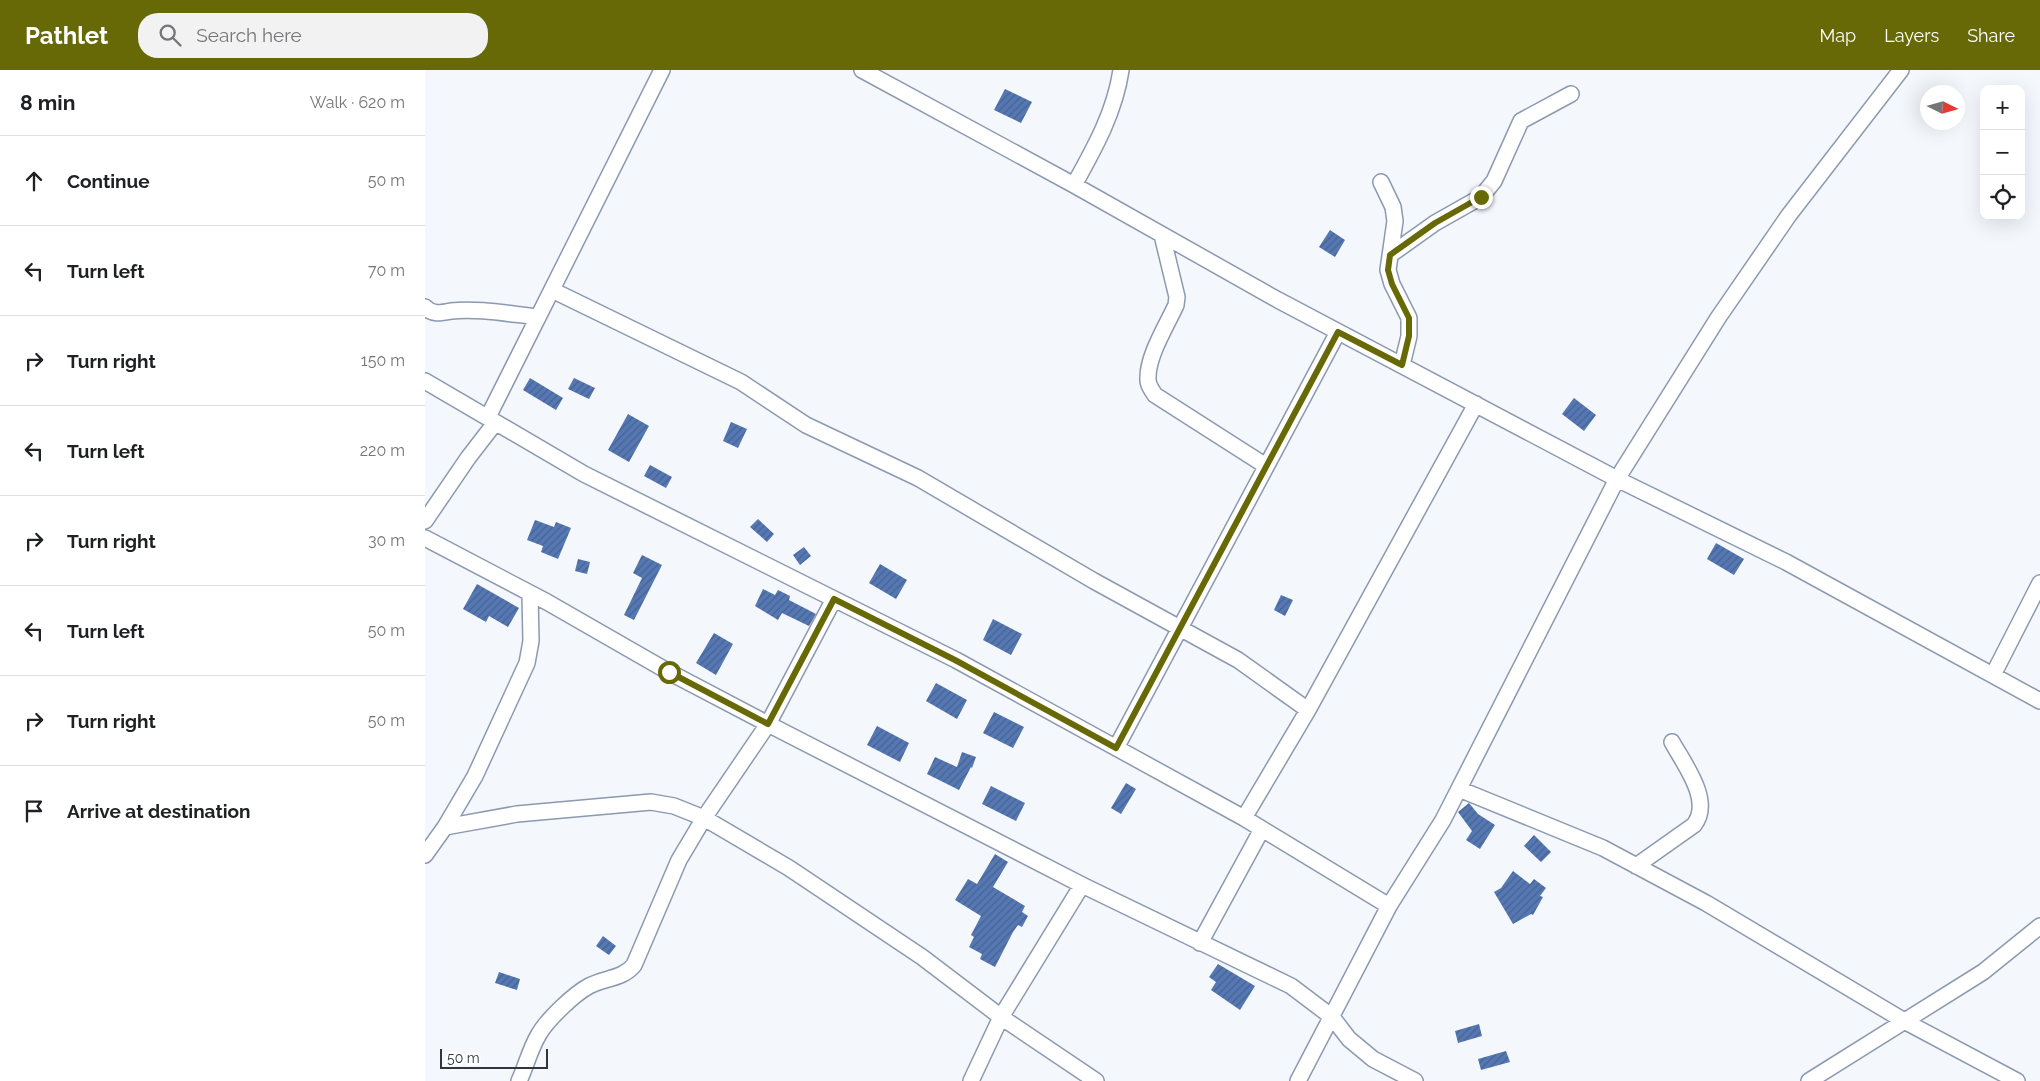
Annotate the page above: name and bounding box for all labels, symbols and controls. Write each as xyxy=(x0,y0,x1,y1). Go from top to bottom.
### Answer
search box xyxy=(138,13,488,58)
text: Pathlet xyxy=(25,21,108,50)
icon: search xyxy=(156,21,184,49)
text: Search here xyxy=(196,24,302,46)
text: Map xyxy=(1820,25,1856,46)
text: Layers xyxy=(1884,25,1939,46)
text: Share xyxy=(1967,25,2015,46)
north arrow xyxy=(1920,85,1965,130)
map controls xyxy=(1980,85,2025,220)
button: + xyxy=(1980,85,2025,130)
text: 8 min xyxy=(20,90,75,115)
text: Walk · 620 m xyxy=(310,93,405,112)
button: − xyxy=(1980,130,2025,175)
icon: ahead xyxy=(20,167,48,195)
text: Continue xyxy=(67,170,150,192)
text: 50 m xyxy=(368,171,405,190)
button: locate xyxy=(1980,175,2025,220)
route end xyxy=(1470,186,1493,209)
icon: left xyxy=(20,257,48,285)
text: Turn left xyxy=(67,260,144,282)
text: 70 m xyxy=(368,261,405,280)
icon: right xyxy=(20,347,48,375)
text: Turn right xyxy=(67,350,156,372)
text: 150 m xyxy=(361,351,405,370)
icon: left xyxy=(20,437,48,465)
text: Turn left xyxy=(67,440,144,462)
text: 220 m xyxy=(360,441,405,460)
icon: right xyxy=(20,527,48,555)
text: Turn right xyxy=(67,530,156,552)
text: 30 m xyxy=(368,531,405,550)
icon: left xyxy=(20,617,48,645)
text: Turn left xyxy=(67,620,144,642)
text: 50 m xyxy=(368,621,405,640)
route start xyxy=(658,661,681,684)
icon: right xyxy=(20,707,48,735)
text: Turn right xyxy=(67,710,156,732)
text: 50 m xyxy=(368,711,405,730)
icon: arrive xyxy=(20,797,48,825)
text: Arrive at destination xyxy=(67,800,251,822)
scale bar xyxy=(440,1046,547,1069)
text: 50 m xyxy=(447,1050,480,1066)

